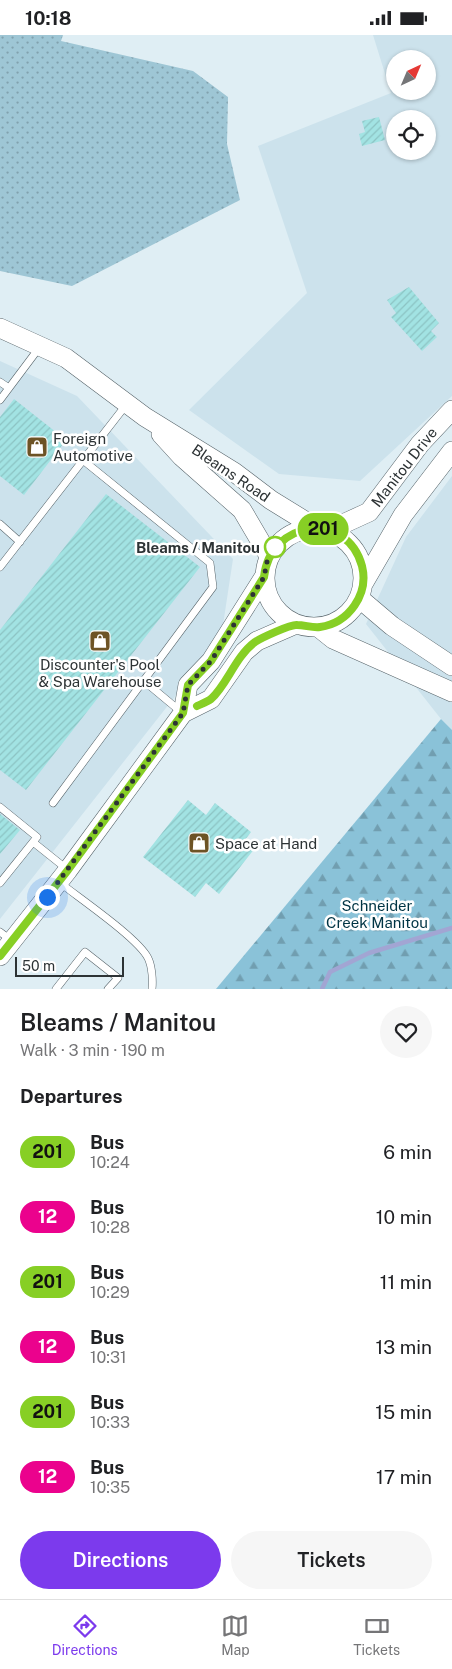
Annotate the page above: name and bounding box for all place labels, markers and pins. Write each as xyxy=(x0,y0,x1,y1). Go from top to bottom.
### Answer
place label: Foreign Automotive xyxy=(53,430,133,464)
shop icon: Foreign Automotive xyxy=(25,435,49,459)
marker: Bleams / Manitou xyxy=(264,536,286,558)
place label: Bleams / Manitou xyxy=(136,539,260,556)
shop icon: Discounter's Pool & Spa Warehouse xyxy=(88,629,112,653)
place label: Discounter's Pool & Spa Warehouse xyxy=(39,656,161,690)
shop icon: Space at Hand xyxy=(187,831,211,855)
place label: Space at Hand xyxy=(215,835,317,852)

